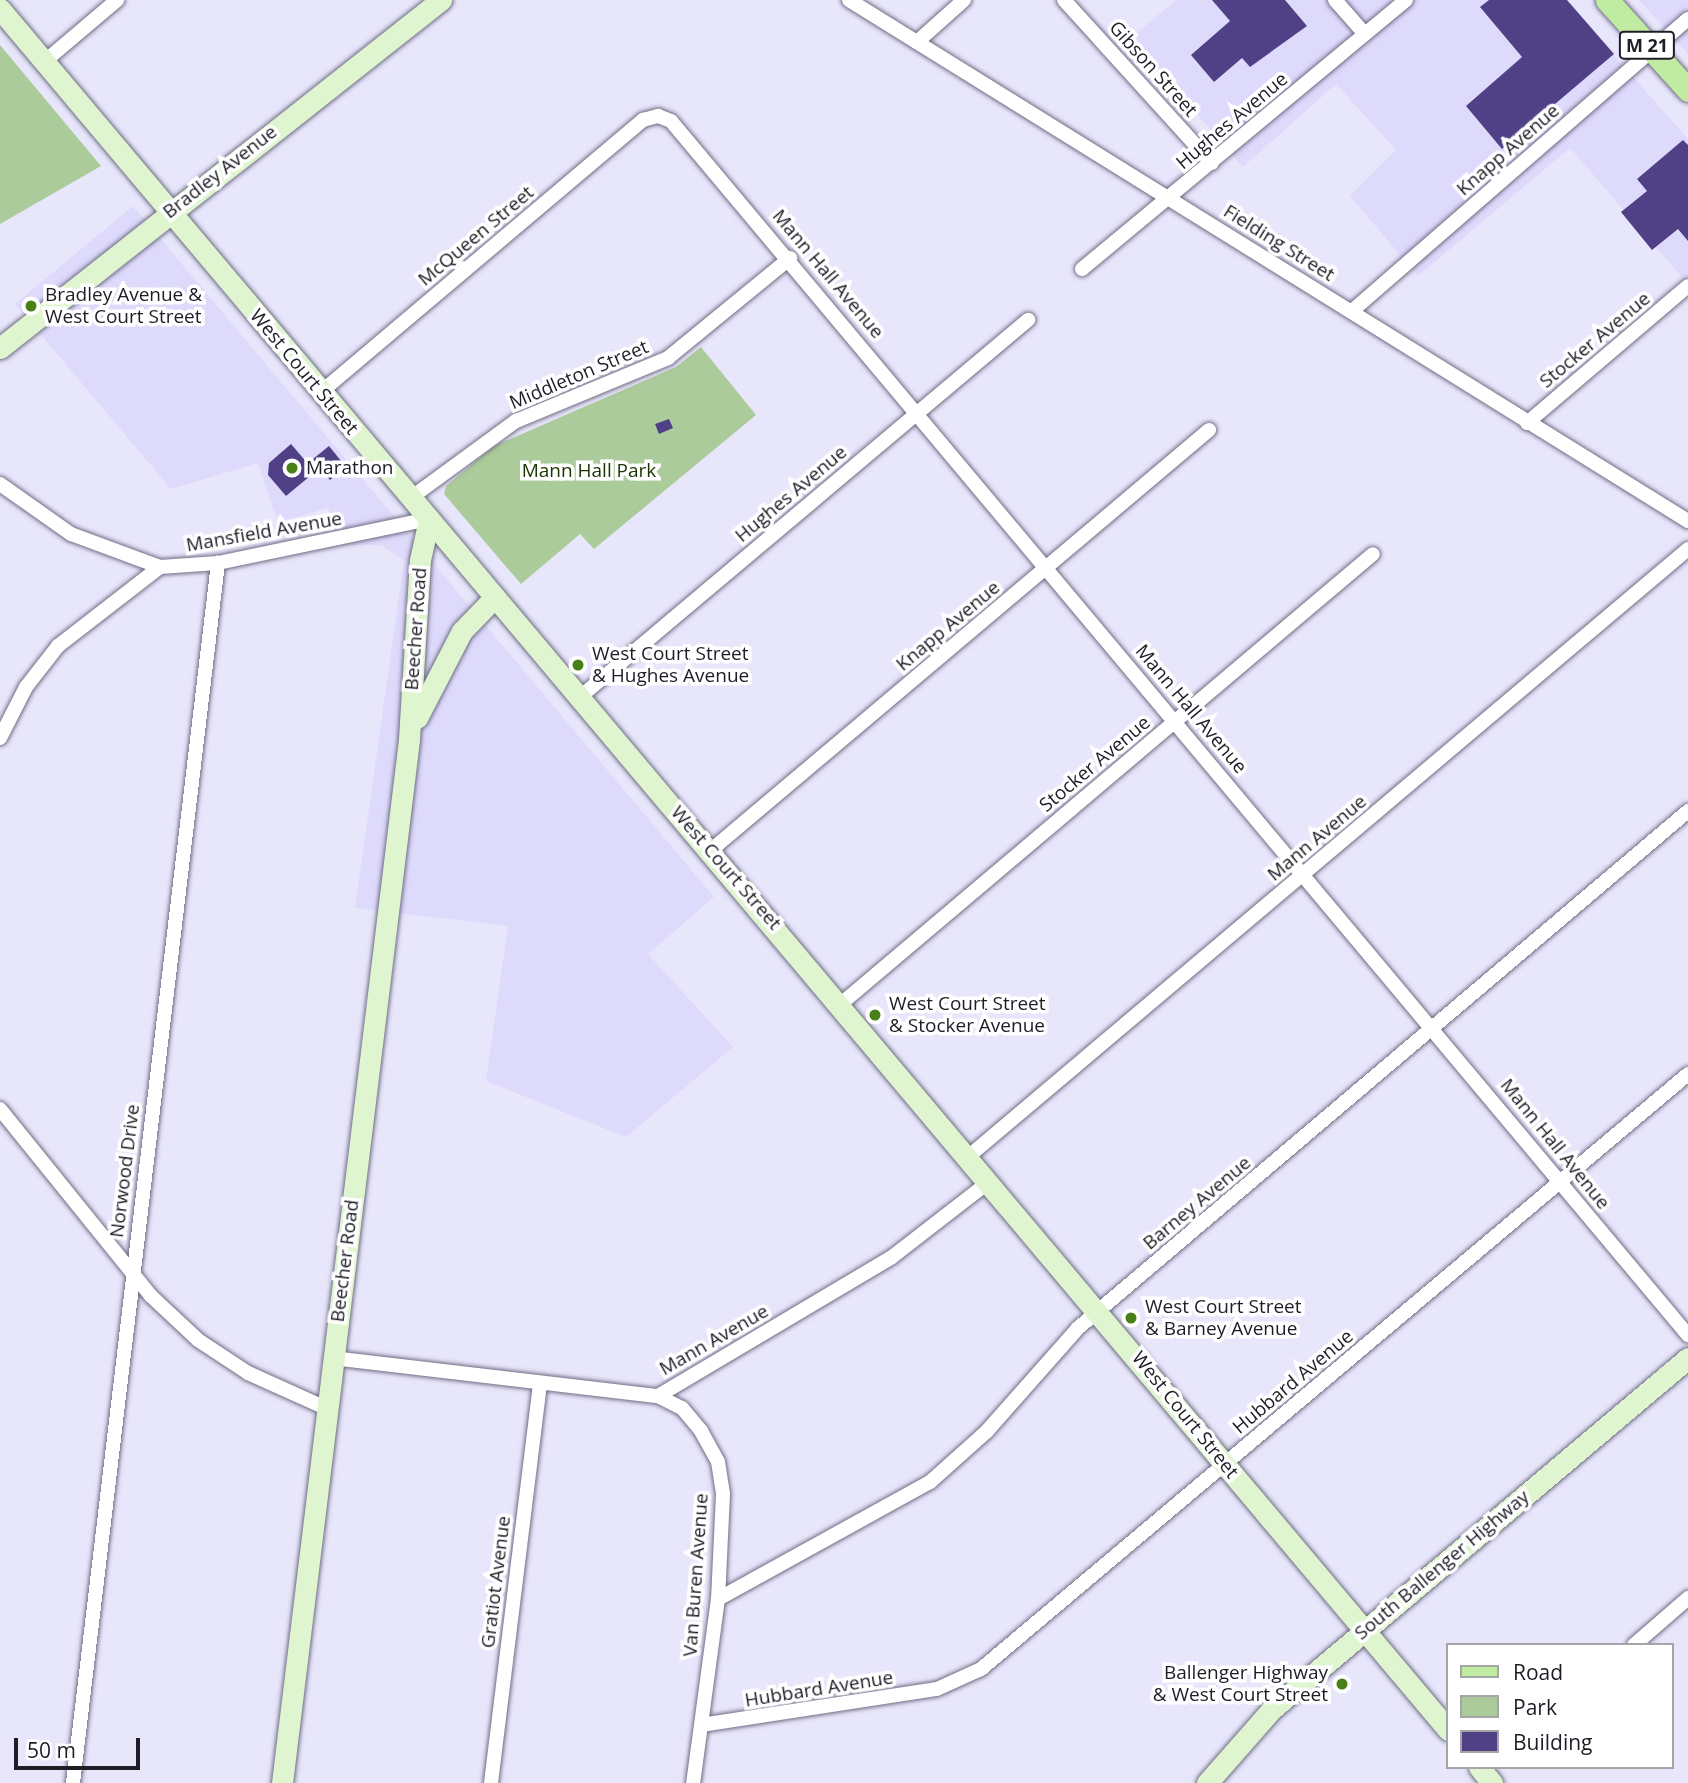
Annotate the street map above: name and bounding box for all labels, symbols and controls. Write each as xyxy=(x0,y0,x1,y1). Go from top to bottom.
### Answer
street label: Gibson Street xyxy=(1104,17,1202,121)
road number: M 21 xyxy=(1617,31,1677,60)
street label: Hughes Avenue xyxy=(1172,68,1292,174)
street label: Knapp Avenue xyxy=(1452,99,1564,201)
street label: Bradley Avenue xyxy=(158,120,282,224)
street label: McQueen Street xyxy=(414,181,538,291)
street label: Fielding Street xyxy=(1219,200,1339,286)
street label: Mann Hall Avenue xyxy=(767,205,889,343)
place label: Bradley Avenue & West Court Street xyxy=(45,284,202,328)
street label: Stocker Avenue xyxy=(1535,287,1655,393)
marker: Bradley Avenue & West Court Street xyxy=(23,298,39,314)
street label: West Court Street xyxy=(245,305,363,439)
street label: Middleton Street xyxy=(506,336,652,414)
street label: Hughes Avenue xyxy=(731,441,851,547)
place label: Marathon xyxy=(306,457,393,479)
marker: Marathon xyxy=(284,460,300,476)
park label: Mann Hall Park xyxy=(522,460,656,482)
street label: Mansfield Avenue xyxy=(184,507,344,557)
street label: Beecher Road xyxy=(400,567,432,691)
street label: Knapp Avenue xyxy=(892,576,1004,676)
street label: Mann Hall Avenue xyxy=(1130,640,1252,778)
place label: West Court Street & Hughes Avenue xyxy=(592,643,749,687)
marker: West Court Street & Hughes Avenue xyxy=(570,657,586,673)
street label: Stocker Avenue xyxy=(1035,711,1155,817)
street label: Mann Avenue xyxy=(1263,790,1371,886)
street label: West Court Street xyxy=(666,801,786,935)
place label: West Court Street & Stocker Avenue xyxy=(889,993,1046,1037)
marker: West Court Street & Stocker Avenue xyxy=(867,1007,883,1023)
street label: Mann Hall Avenue xyxy=(1495,1074,1615,1214)
street label: Norwood Drive xyxy=(106,1103,144,1239)
street label: Barney Avenue xyxy=(1139,1151,1255,1255)
street label: Beecher Road xyxy=(326,1199,364,1323)
place label: West Court Street & Barney Avenue xyxy=(1145,1296,1302,1340)
street label: Mann Avenue xyxy=(655,1300,773,1380)
marker: West Court Street & Barney Avenue xyxy=(1123,1310,1139,1326)
street label: Hubbard Avenue xyxy=(1228,1325,1358,1439)
street label: West Court Street xyxy=(1127,1347,1243,1483)
street label: South Ballenger Highway xyxy=(1350,1485,1534,1645)
street label: Van Buren Avenue xyxy=(679,1493,713,1657)
street label: Gratiot Avenue xyxy=(477,1515,515,1649)
legend xyxy=(1446,1643,1674,1769)
text: Road xyxy=(1513,1658,1563,1686)
place label: Ballenger Highway & West Court Street xyxy=(1153,1662,1328,1706)
street label: Hubbard Avenue xyxy=(743,1666,895,1712)
marker: Ballenger Highway & West Court Street xyxy=(1334,1676,1350,1692)
text: Park xyxy=(1513,1693,1557,1721)
scale bar xyxy=(18,1724,144,1768)
text: Building xyxy=(1513,1728,1592,1756)
text: 50 m xyxy=(27,1736,76,1764)

